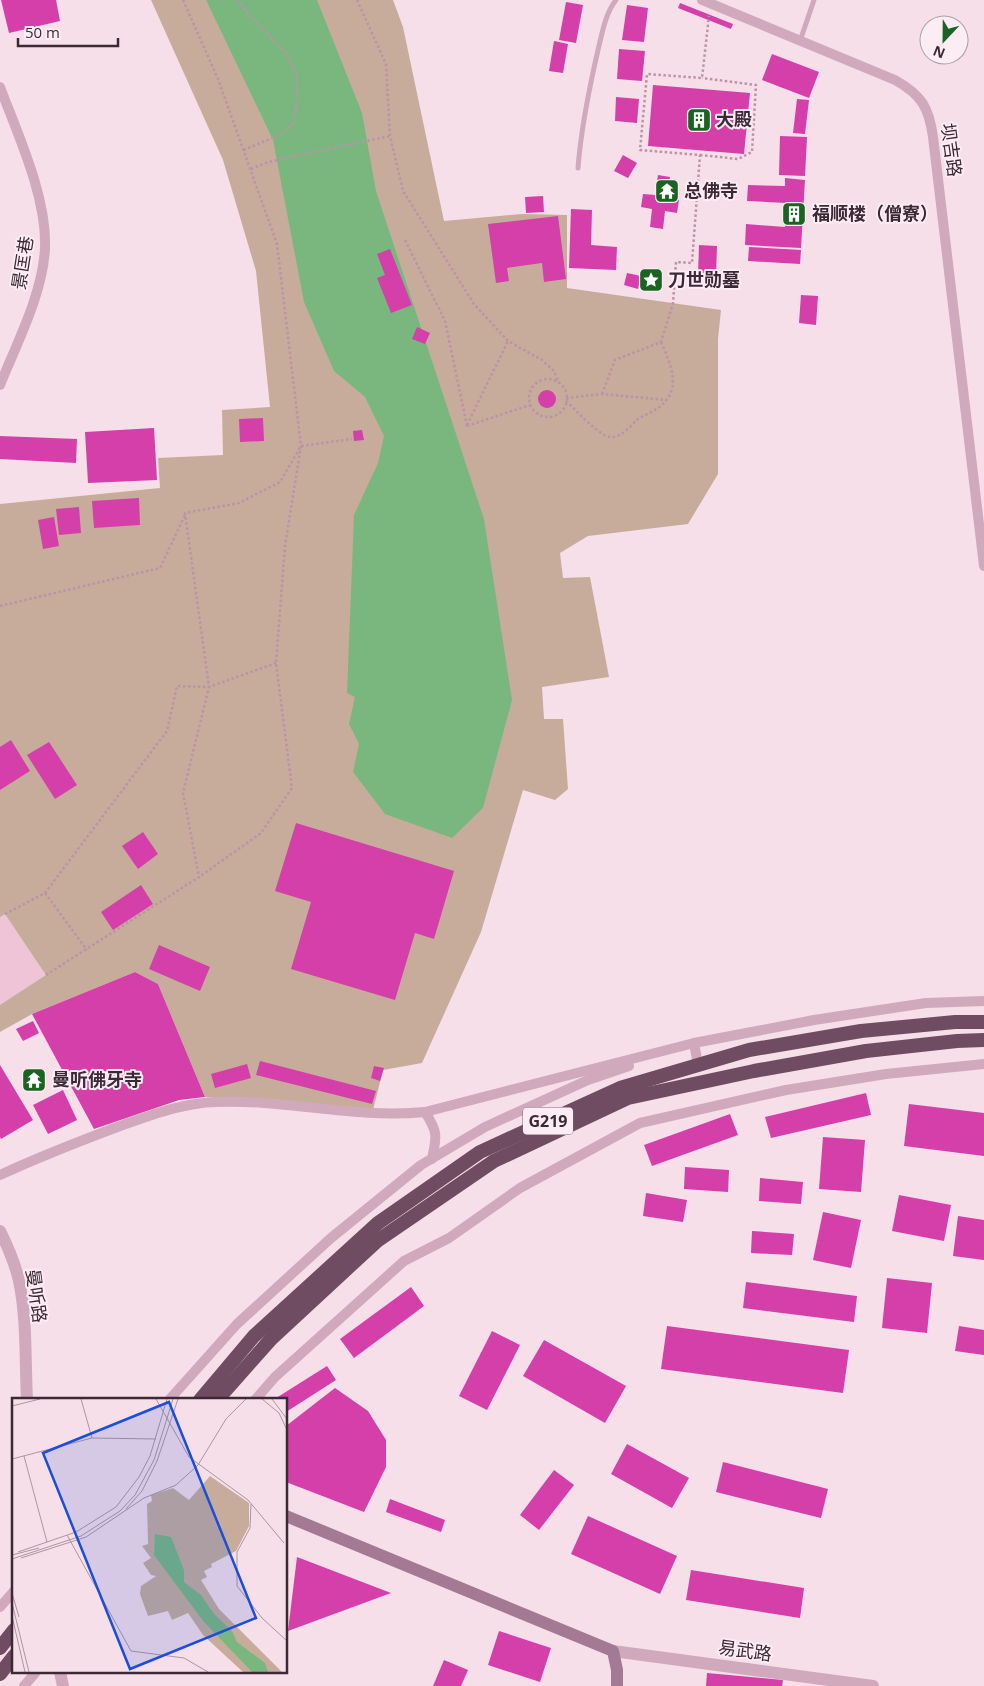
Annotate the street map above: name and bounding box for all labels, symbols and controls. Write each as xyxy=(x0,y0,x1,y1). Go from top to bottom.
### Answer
scale bar xyxy=(18,15,118,47)
north arrow xyxy=(919,15,969,65)
text: 50 m xyxy=(25,22,60,42)
text: N xyxy=(930,42,948,63)
building icon: 大殿 xyxy=(686,107,712,133)
place label: 大殿 xyxy=(716,107,752,131)
street label: 坝吉路 xyxy=(936,121,968,178)
temple icon: 总佛寺 xyxy=(654,178,680,204)
place label: 总佛寺 xyxy=(684,178,738,202)
building icon: 福顺楼（僧寮） xyxy=(781,201,807,227)
place label: 福顺楼（僧寮） xyxy=(812,201,938,225)
street label: 景匡巷 xyxy=(6,234,38,291)
place icon: 刀世勋墓 xyxy=(638,267,664,293)
place label: 刀世勋墓 xyxy=(668,267,740,291)
temple icon: 曼听佛牙寺 xyxy=(21,1067,47,1093)
place label: 曼听佛牙寺 xyxy=(52,1067,142,1091)
road number: G219 xyxy=(523,1108,573,1134)
street label: 曼听路 xyxy=(21,1267,53,1324)
inset map xyxy=(12,1398,288,1674)
street label: 易武路 xyxy=(717,1634,774,1666)

